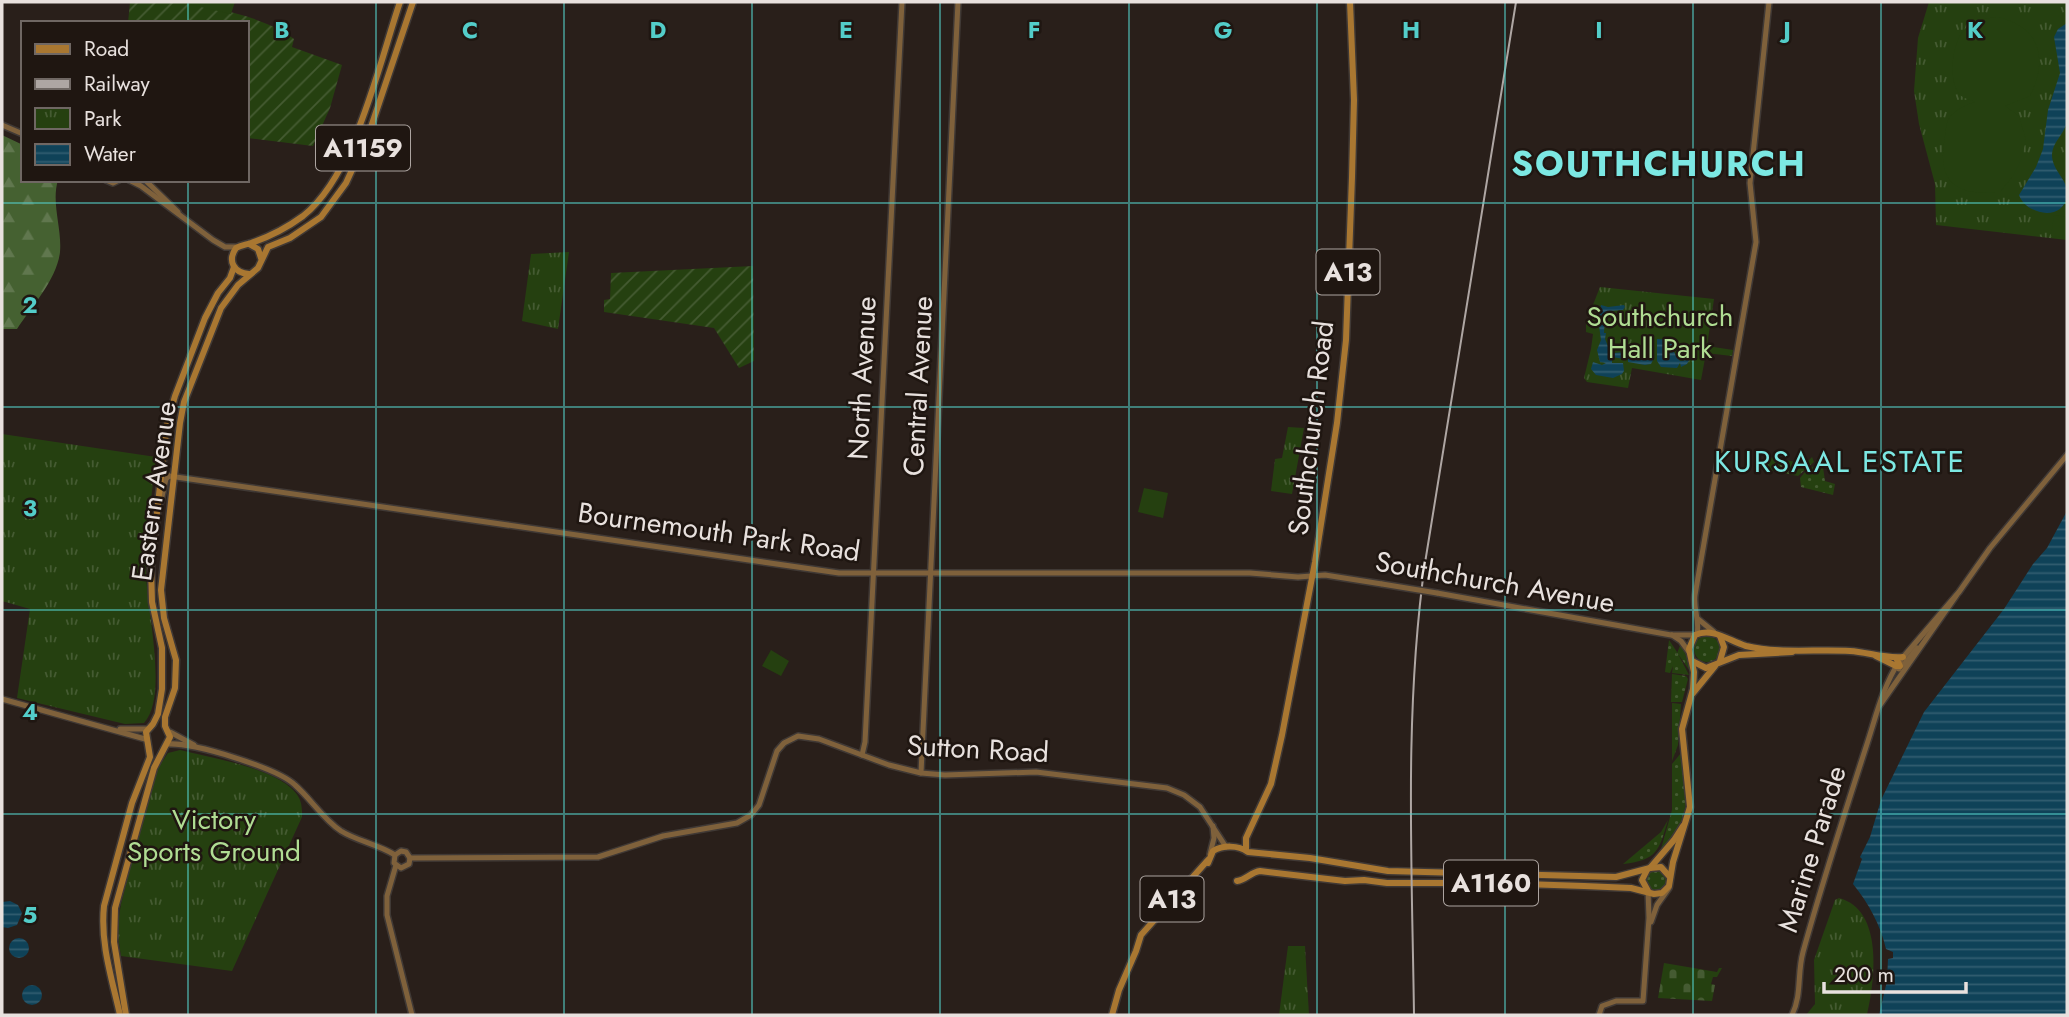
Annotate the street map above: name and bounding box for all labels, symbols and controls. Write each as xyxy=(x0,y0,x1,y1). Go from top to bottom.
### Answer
text: B xyxy=(274,13,290,47)
text: C xyxy=(462,13,478,47)
text: D xyxy=(650,13,667,47)
text: E xyxy=(839,13,853,47)
text: F xyxy=(1028,13,1040,47)
text: G xyxy=(1214,13,1232,47)
text: H xyxy=(1402,13,1420,47)
text: I xyxy=(1595,13,1603,47)
text: J xyxy=(1779,13,1791,47)
text: K xyxy=(1967,13,1984,47)
legend xyxy=(21,21,248,182)
text: Road xyxy=(84,34,129,64)
text: Railway xyxy=(84,69,150,99)
text: Park xyxy=(84,104,122,134)
road number: A1159 xyxy=(316,125,410,170)
text: Water xyxy=(84,139,137,169)
district label: SOUTHCHURCH xyxy=(1511,139,1807,189)
road number: A13 xyxy=(1316,249,1380,294)
text: 2 xyxy=(22,288,38,322)
street label: North Avenue xyxy=(837,295,887,461)
street label: Central Avenue xyxy=(893,295,943,477)
park label: Southchurch Hall Park xyxy=(1587,296,1733,369)
street label: Southchurch Road xyxy=(1278,319,1344,537)
street label: Eastern Avenue xyxy=(121,398,187,584)
district label: KURSAAL ESTATE xyxy=(1714,440,1966,483)
text: 3 xyxy=(23,491,37,525)
street label: Bournemouth Park Road xyxy=(575,492,863,572)
street label: Southchurch Avenue xyxy=(1372,541,1618,623)
text: 4 xyxy=(22,695,38,729)
street label: Sutton Road xyxy=(906,725,1050,773)
street label: Marine Parade xyxy=(1767,761,1857,937)
park label: Victory Sports Ground xyxy=(127,799,301,872)
road number: A1160 xyxy=(1444,860,1538,906)
road number: A13 xyxy=(1140,876,1204,922)
text: 5 xyxy=(23,898,37,932)
scale bar xyxy=(1824,950,1966,994)
text: 200 m xyxy=(1834,960,1894,990)

